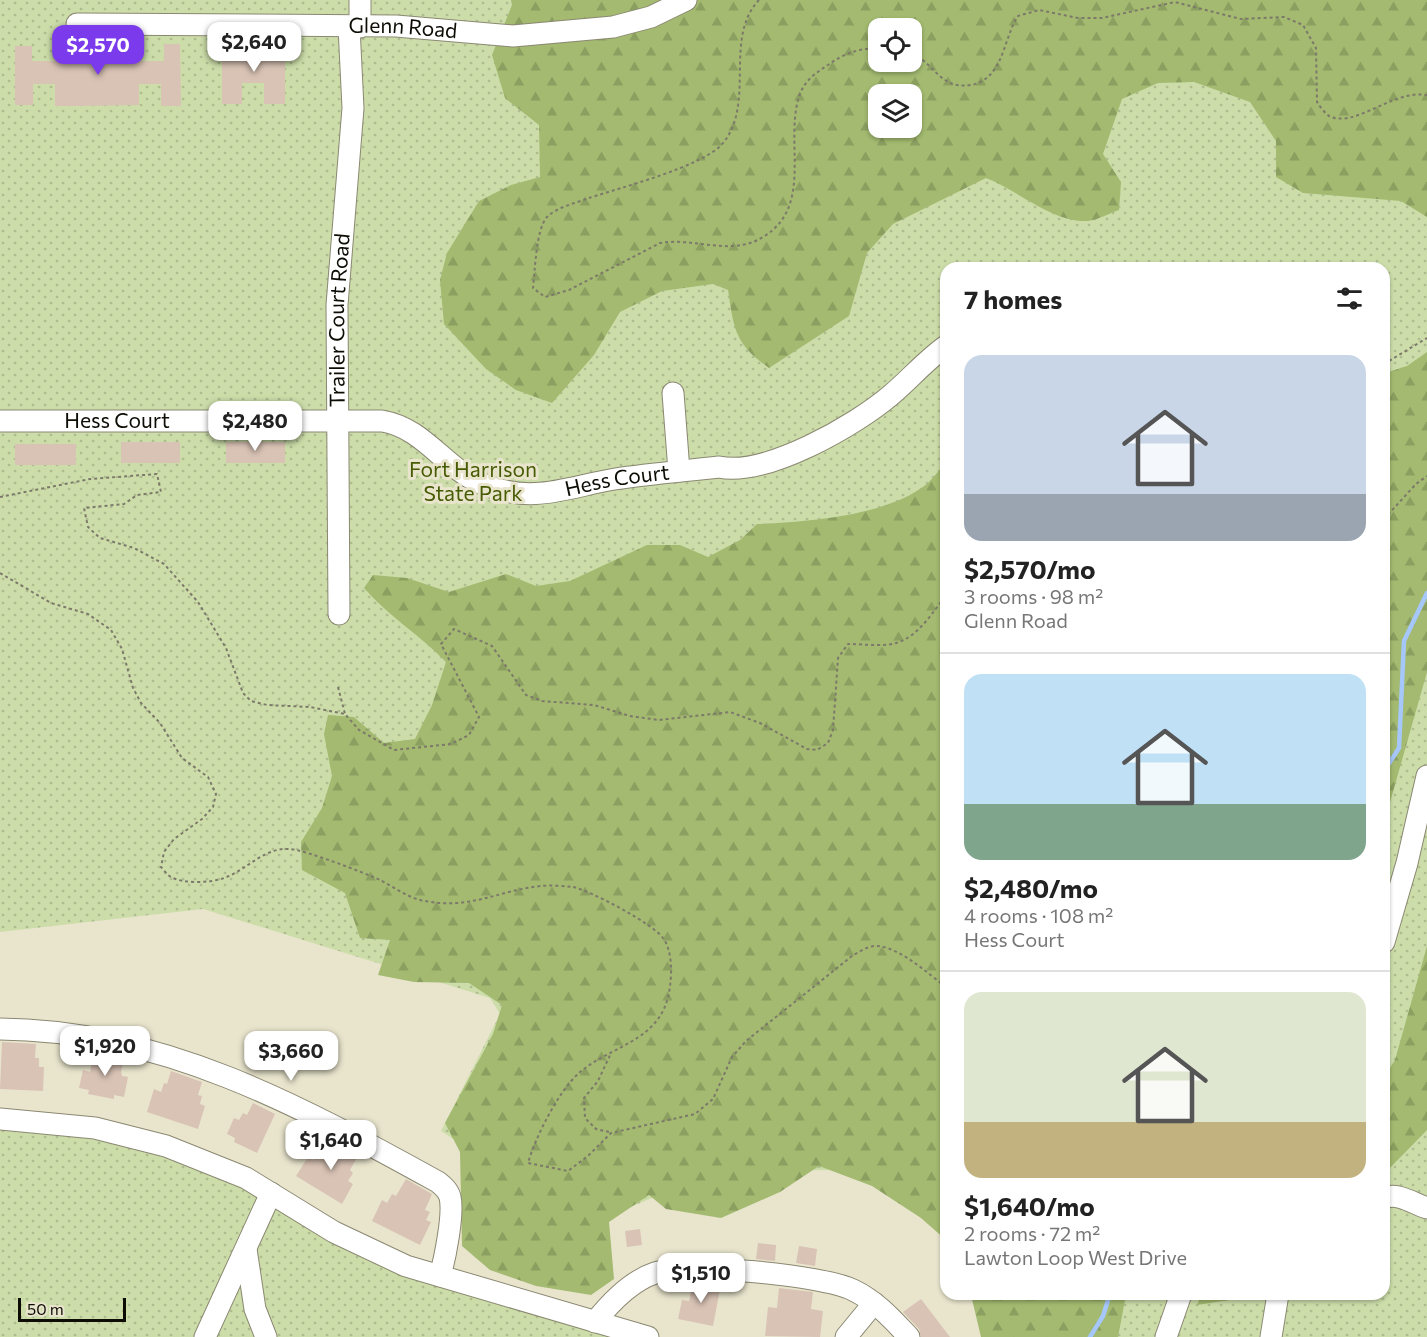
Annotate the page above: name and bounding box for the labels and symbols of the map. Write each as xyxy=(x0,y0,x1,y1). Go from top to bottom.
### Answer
street label: Glenn Road xyxy=(348,12,458,42)
pin: $2,640 xyxy=(205,22,303,73)
pin: $2,570 xyxy=(49,25,147,76)
street label: Trailer Court Road xyxy=(323,232,354,407)
pin: $2,480 xyxy=(206,401,304,452)
street label: Hess Court xyxy=(64,407,170,432)
park label: Fort Harrison State Park xyxy=(409,456,537,505)
street label: Hess Court xyxy=(562,458,671,500)
pin: $1,920 xyxy=(56,1026,154,1077)
pin: $3,660 xyxy=(242,1031,340,1082)
pin: $1,640 xyxy=(282,1120,380,1171)
pin: $1,510 xyxy=(652,1253,750,1304)
scale bar xyxy=(18,1295,126,1322)

